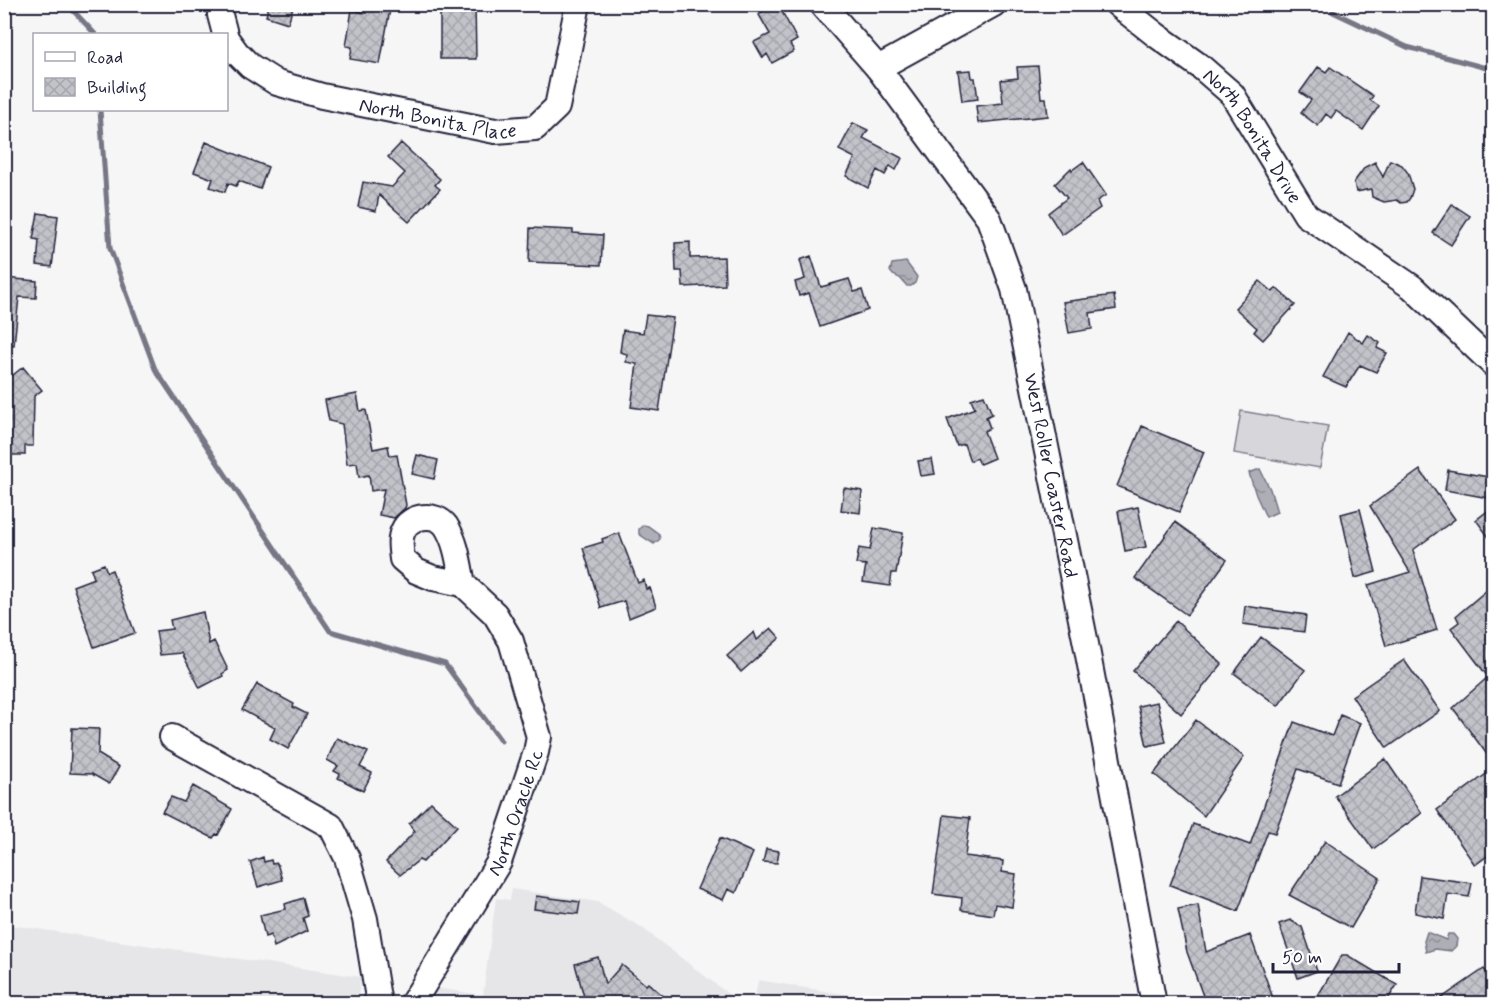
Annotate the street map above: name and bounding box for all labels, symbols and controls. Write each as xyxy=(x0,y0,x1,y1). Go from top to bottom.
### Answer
legend xyxy=(33,33,228,111)
text: Road xyxy=(87,46,123,70)
street label: North Bonita Drive xyxy=(1197,63,1308,209)
text: Building xyxy=(87,76,147,102)
street label: North Bonita Place xyxy=(357,92,518,147)
street label: West Roller Coaster Road xyxy=(1016,371,1084,580)
street label: North Oracle Rc xyxy=(482,746,551,881)
scale bar xyxy=(1273,936,1399,974)
text: 50 m xyxy=(1282,946,1322,970)

